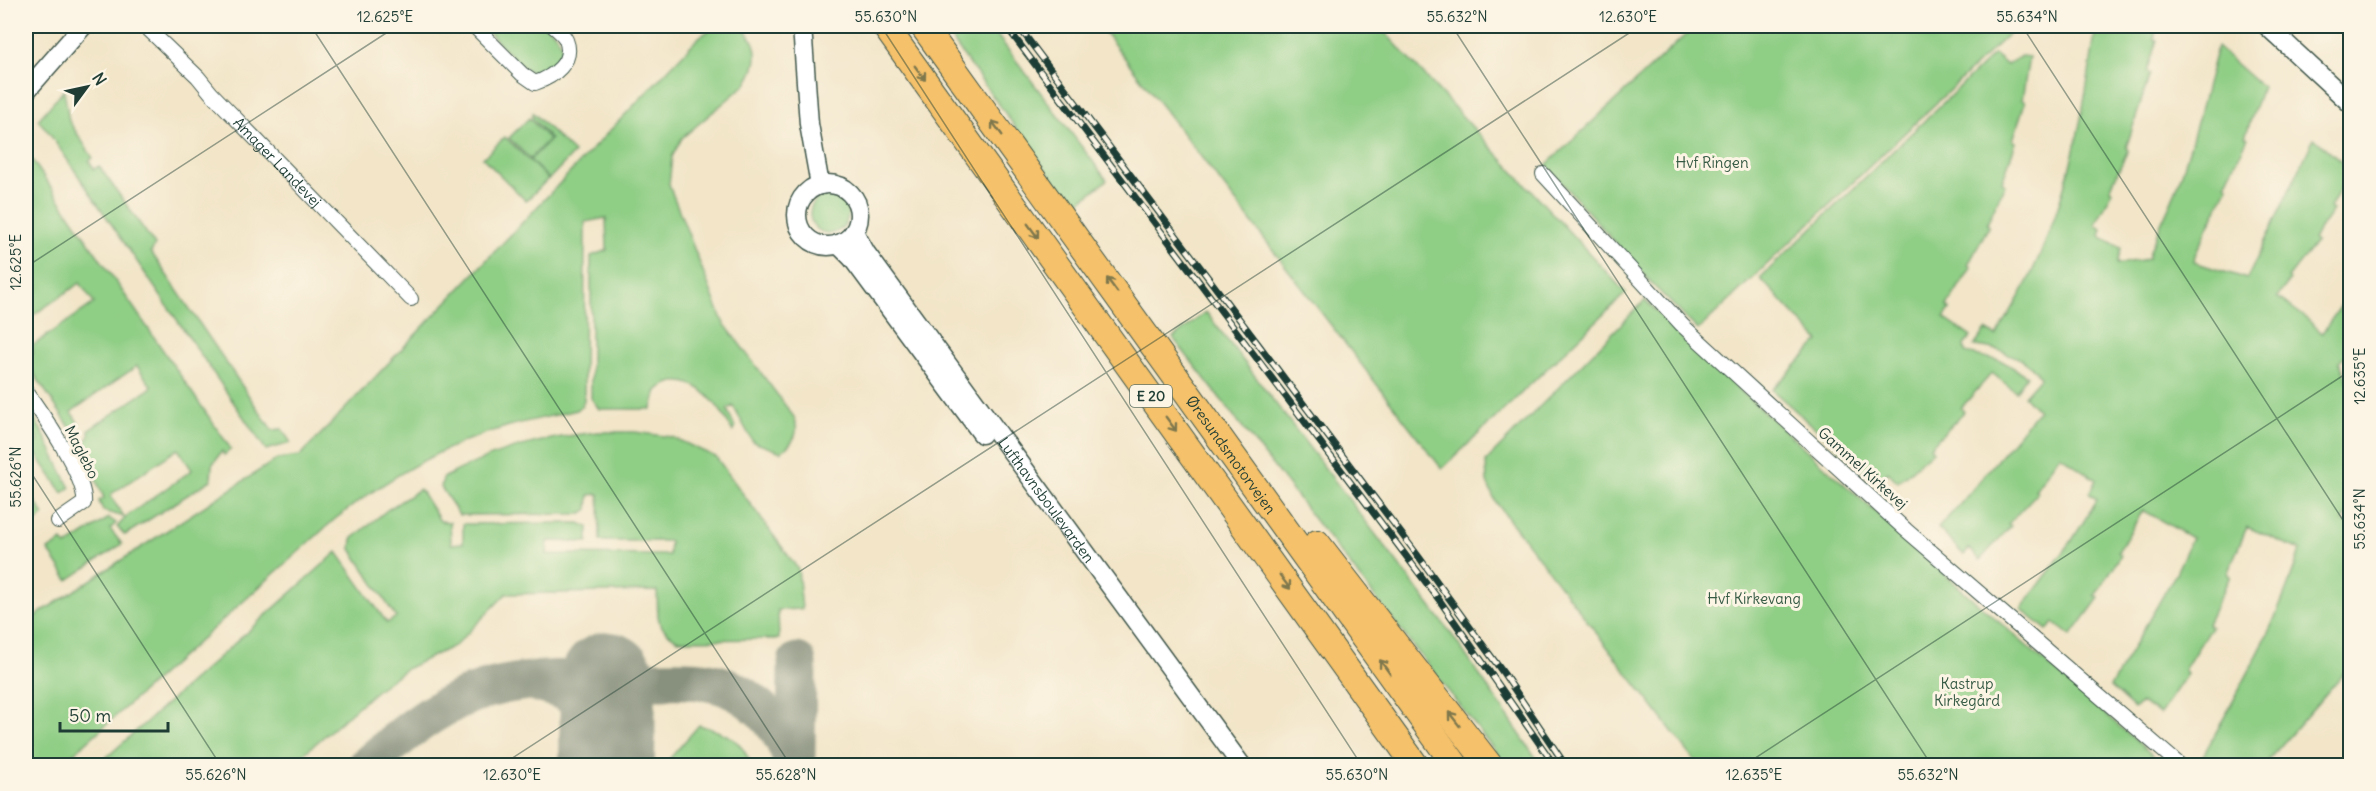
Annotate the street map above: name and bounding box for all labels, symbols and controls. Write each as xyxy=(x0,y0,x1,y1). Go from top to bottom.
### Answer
text: 12.625°E xyxy=(357,7,413,26)
text: 55.630°N xyxy=(855,7,917,26)
text: 55.632°N xyxy=(1426,7,1488,26)
text: 12.630°E xyxy=(1599,7,1657,26)
text: 55.634°N xyxy=(1996,7,2058,26)
north arrow xyxy=(57,57,117,117)
one-way arrow xyxy=(913,65,926,81)
text: N xyxy=(88,69,111,89)
street label: Amager Landevej xyxy=(230,113,326,211)
one-way arrow xyxy=(991,120,1003,136)
park label: Hvf Ringen xyxy=(1675,153,1749,172)
one-way arrow xyxy=(1027,223,1039,239)
text: 12.625°E xyxy=(6,234,25,290)
one-way arrow xyxy=(1105,278,1118,294)
text: 12.635°E xyxy=(2350,347,2369,404)
road number: E 20 xyxy=(1130,385,1172,407)
street label: Øresundsmotorvejen xyxy=(1182,391,1281,518)
one-way arrow xyxy=(1165,416,1177,432)
street label: Maglebo xyxy=(61,422,103,482)
street label: Gammel Kirkevej xyxy=(1814,423,1912,513)
street label: Lufthavnsboulevarden xyxy=(994,433,1099,566)
text: 55.626°N xyxy=(6,446,25,508)
text: 55.634°N xyxy=(2350,488,2369,550)
one-way arrow xyxy=(1279,574,1291,590)
park label: Hvf Kirkevang xyxy=(1707,589,1801,608)
one-way arrow xyxy=(1379,659,1391,675)
park label: Kastrup Kirkegård xyxy=(1934,674,2000,710)
scale bar xyxy=(60,695,168,733)
text: 50 m xyxy=(69,704,111,727)
one-way arrow xyxy=(1448,712,1460,728)
text: 55.626°N xyxy=(185,765,247,784)
text: 12.630°E xyxy=(483,765,541,784)
text: 55.628°N xyxy=(755,765,817,784)
text: 55.630°N xyxy=(1326,765,1388,784)
text: 12.635°E xyxy=(1726,765,1783,784)
text: 55.632°N xyxy=(1897,765,1959,784)

